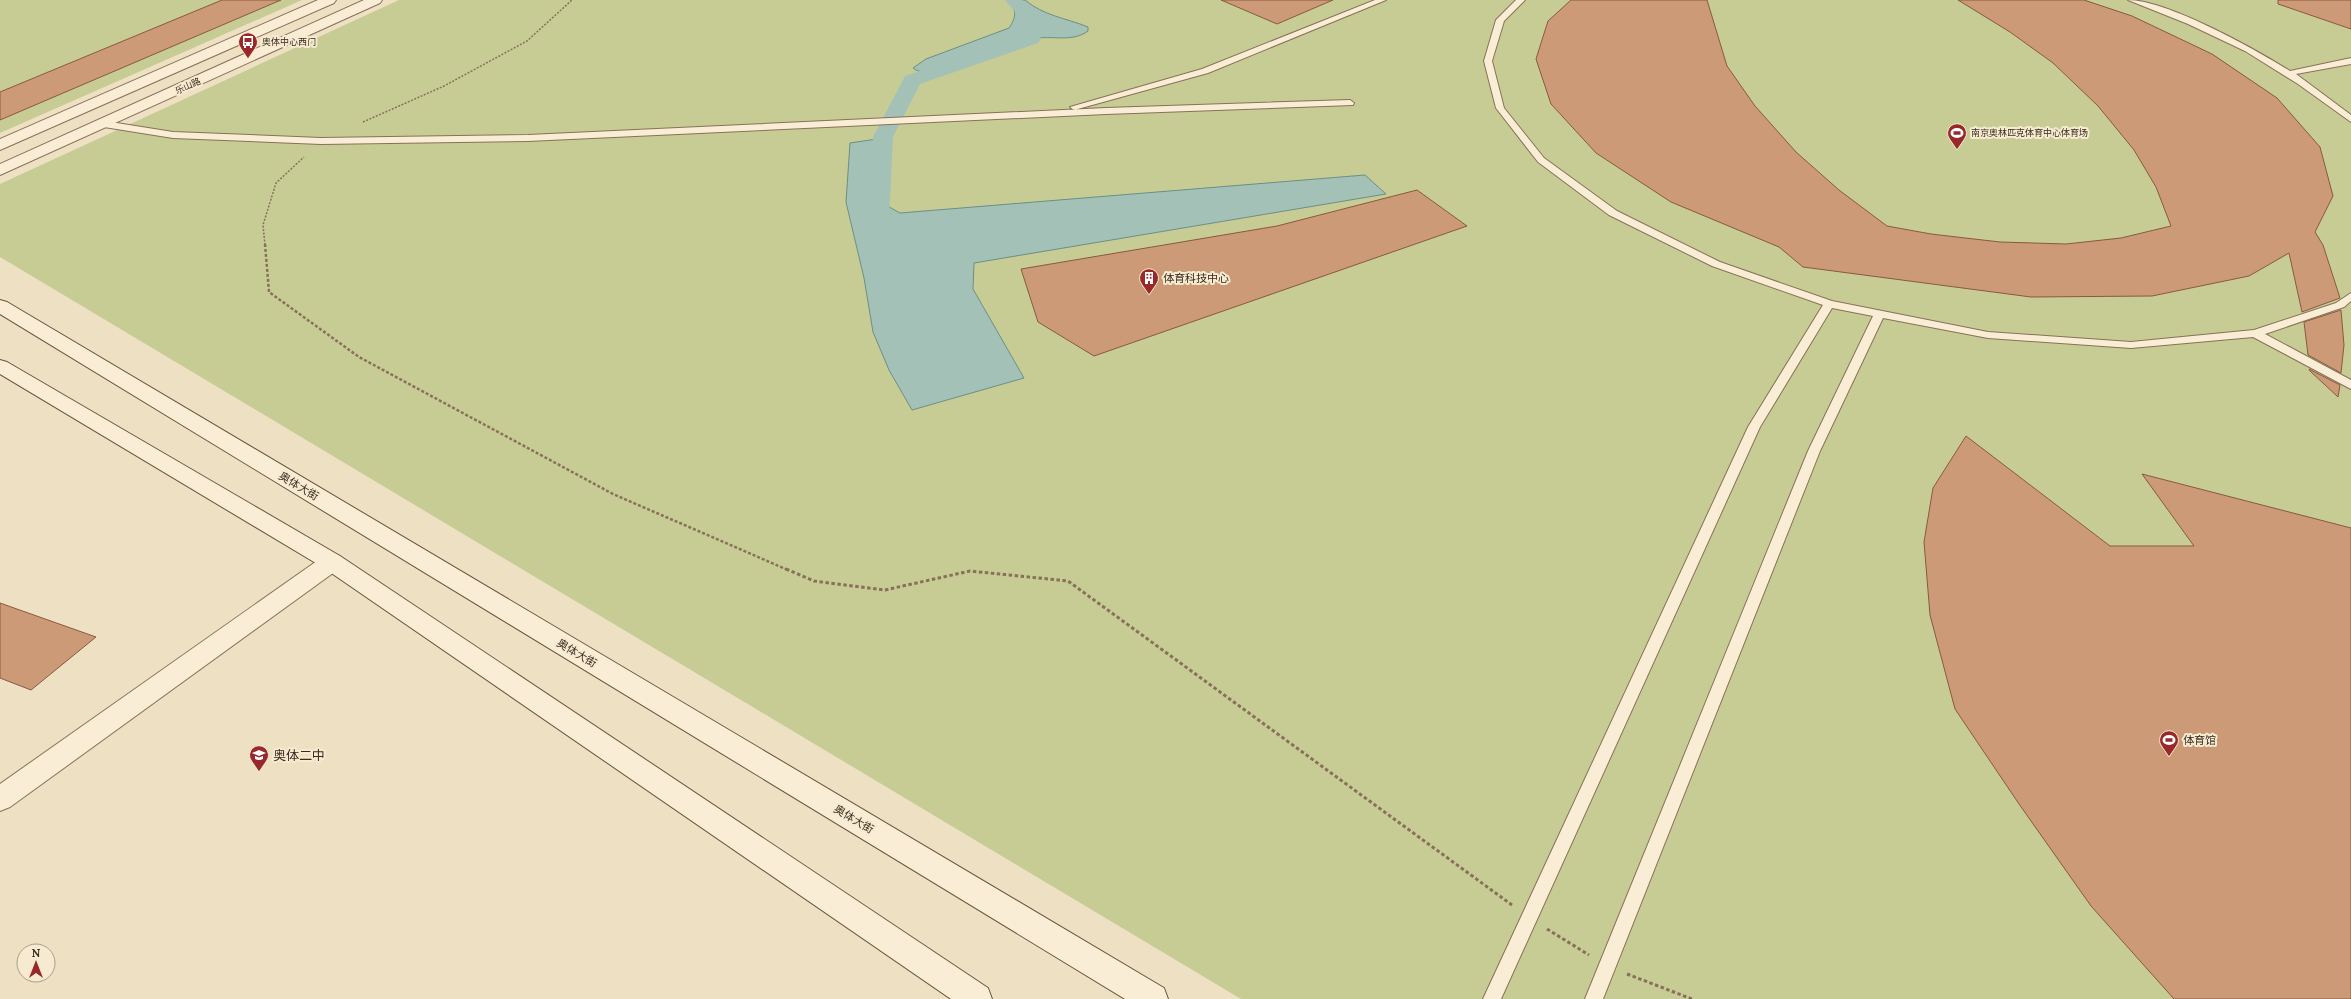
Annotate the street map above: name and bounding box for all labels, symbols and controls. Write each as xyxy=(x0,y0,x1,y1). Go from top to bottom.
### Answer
bus stop icon: 奥体中心西门 xyxy=(237,31,259,59)
place label: 奥体中心西门 xyxy=(262,36,316,47)
street label: 乐山路 xyxy=(173,75,202,96)
sports icon: 南京奥林匹克体育中心体育场 xyxy=(1946,122,1968,150)
place label: 南京奥林匹克体育中心体育场 xyxy=(1971,127,2088,138)
building icon: 体育科技中心 xyxy=(1138,267,1160,295)
place label: 体育科技中心 xyxy=(1163,271,1229,285)
street label: 奥体大街 xyxy=(277,469,321,503)
street label: 奥体大街 xyxy=(555,636,599,670)
sports icon: 体育馆 xyxy=(2158,729,2180,757)
place label: 体育馆 xyxy=(2183,733,2216,747)
school or university icon: 奥体二中 xyxy=(248,744,270,772)
place label: 奥体二中 xyxy=(273,747,325,764)
street label: 奥体大街 xyxy=(832,802,876,836)
north arrow xyxy=(16,943,56,983)
text: N xyxy=(32,946,41,960)

